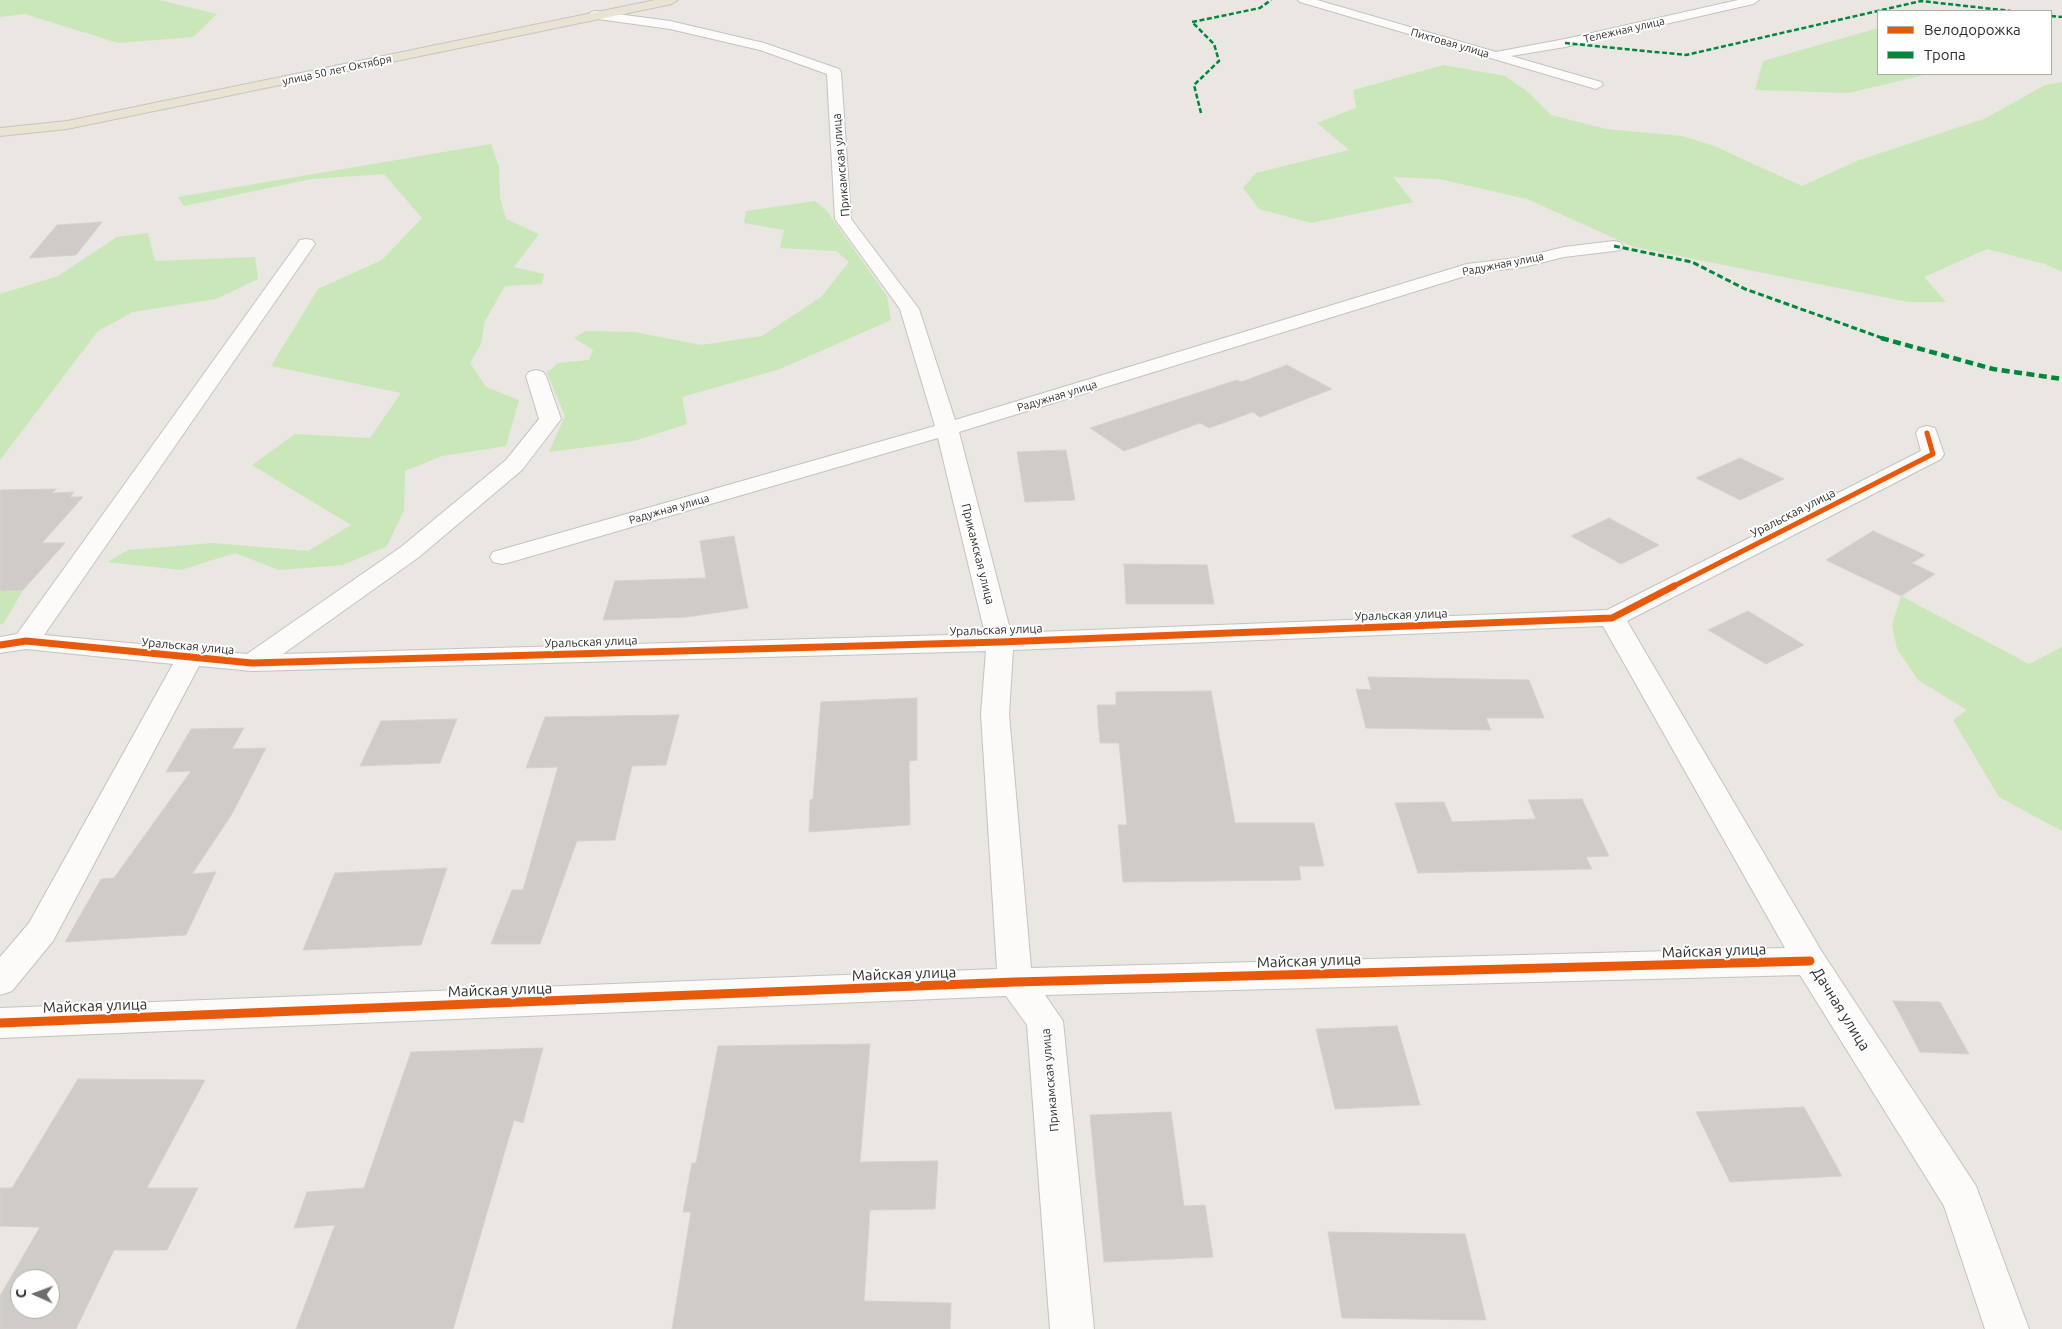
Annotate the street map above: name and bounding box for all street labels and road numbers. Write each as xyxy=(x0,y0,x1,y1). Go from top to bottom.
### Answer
street label: Тележная улица xyxy=(1582,14,1666,46)
street label: Пихтовая улица xyxy=(1409,25,1491,61)
street label: улица 50 лет Октября xyxy=(281,52,393,88)
street label: Прикамская улица xyxy=(829,113,853,217)
street label: Радужная улица xyxy=(1461,250,1545,278)
street label: Радужная улица xyxy=(1015,378,1099,414)
street label: Уральская улица xyxy=(1748,485,1838,541)
street label: Радужная улица xyxy=(627,491,711,527)
street label: Прикамская улица xyxy=(959,502,997,606)
street label: Уральская улица xyxy=(1354,606,1448,624)
street label: Уральская улица xyxy=(949,621,1043,639)
street label: Уральская улица xyxy=(544,633,638,651)
street label: Уральская улица xyxy=(141,635,235,657)
street label: Майская улица xyxy=(1661,940,1767,962)
street label: Майская улица xyxy=(1256,950,1362,972)
street label: Майская улица xyxy=(851,963,957,985)
street label: Дачная улица xyxy=(1808,964,1874,1054)
street label: Майская улица xyxy=(447,979,553,1001)
street label: Майская улица xyxy=(42,995,148,1017)
street label: Прикамская улица xyxy=(1038,1028,1062,1132)

